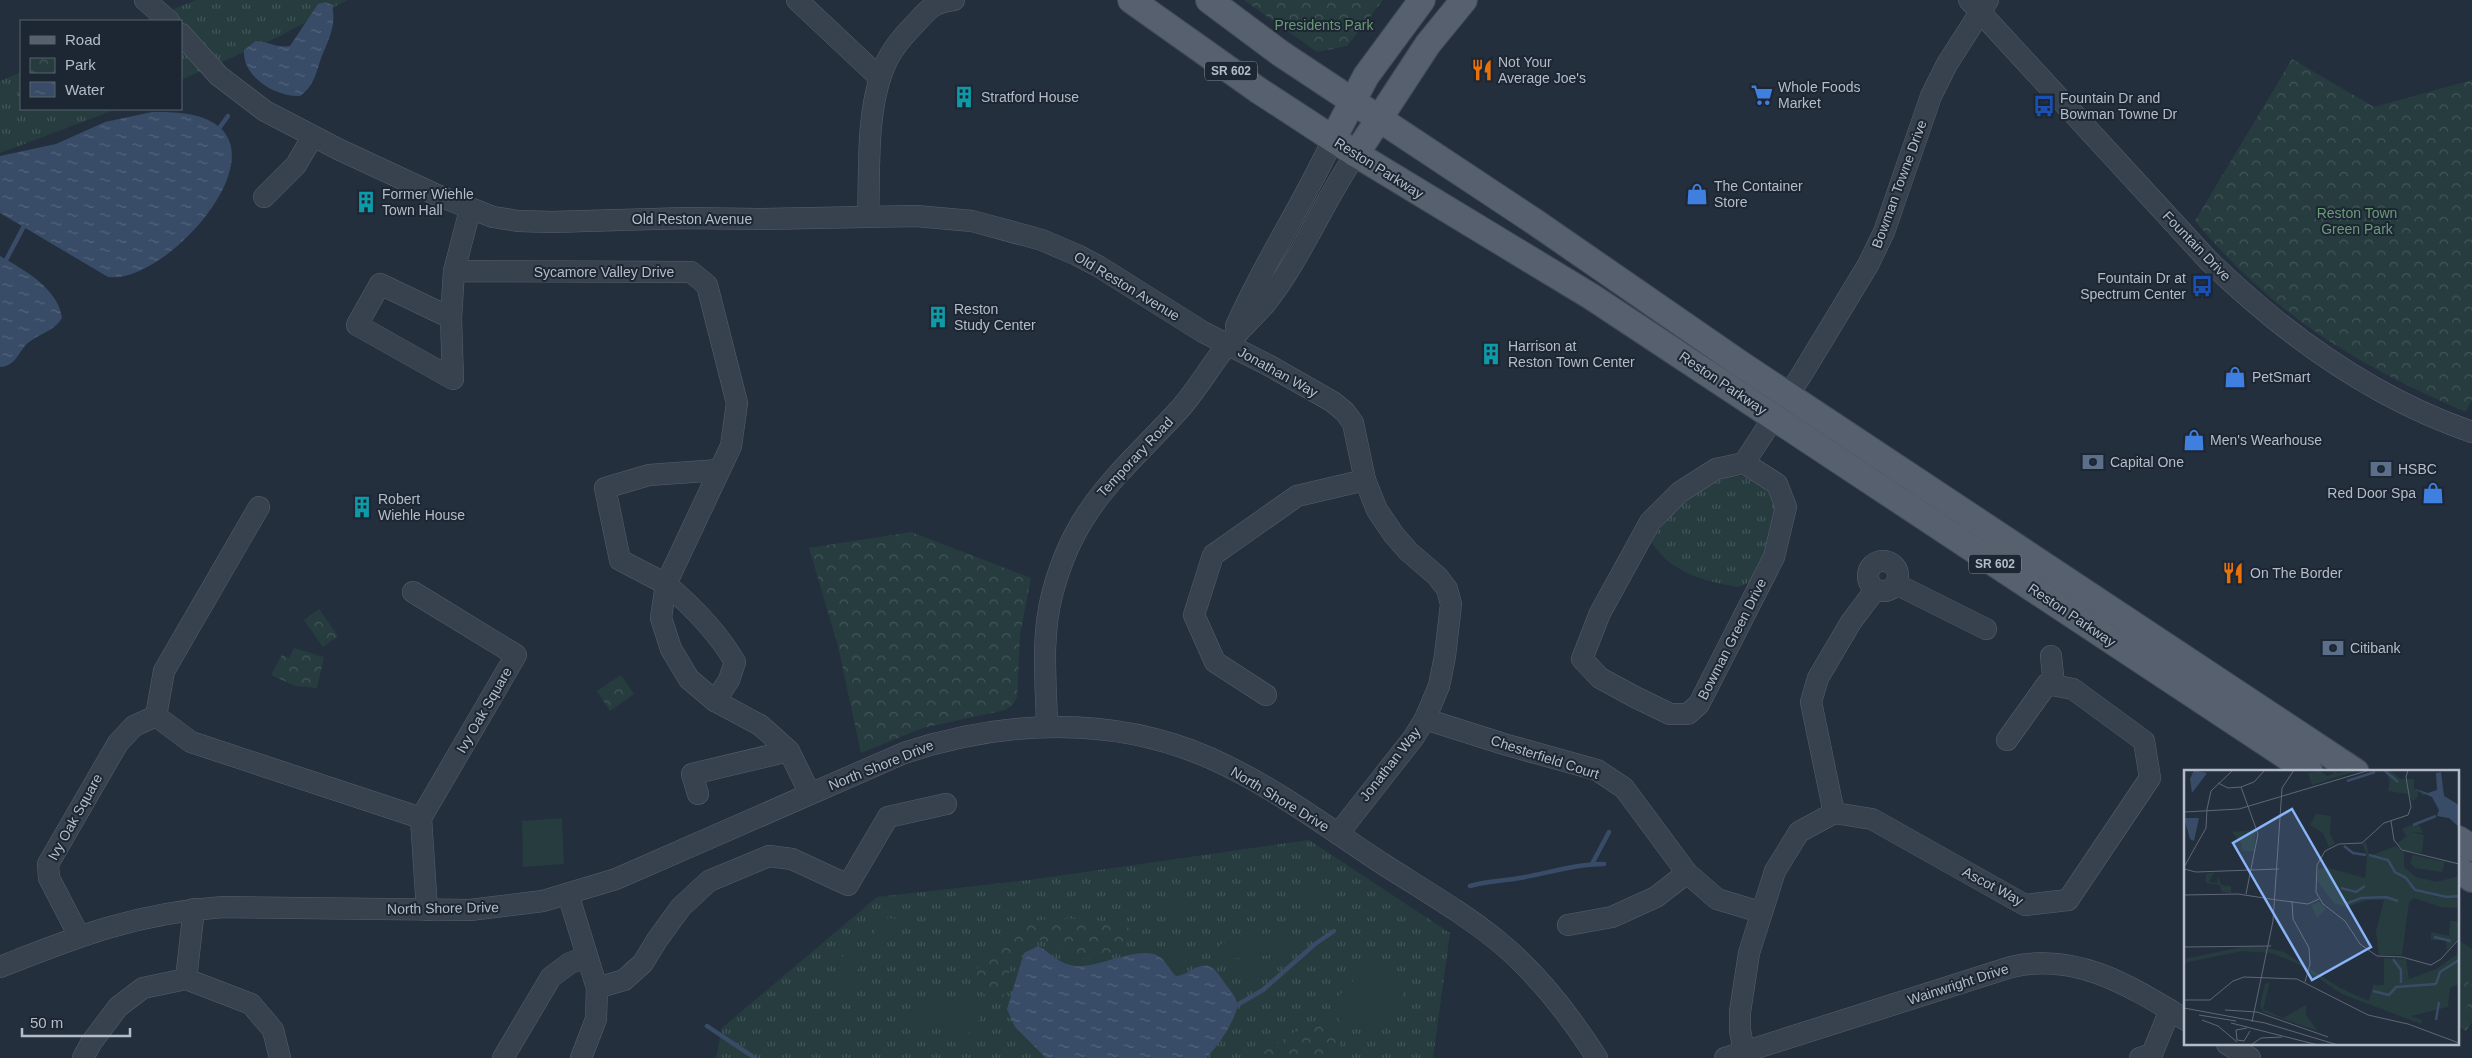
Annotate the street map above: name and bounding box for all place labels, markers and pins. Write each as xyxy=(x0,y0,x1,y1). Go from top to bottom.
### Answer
place label: Not Your Average Joe's xyxy=(1498,54,1586,86)
restaurant icon: Not Your Average Joe's xyxy=(1469,57,1495,83)
place label: Whole Foods Market xyxy=(1778,79,1860,111)
supermarket icon: Whole Foods Market xyxy=(1749,82,1775,108)
building icon: Stratford House xyxy=(951,84,977,110)
place label: Stratford House xyxy=(981,89,1079,105)
place label: Fountain Dr and Bowman Towne Dr xyxy=(2060,90,2178,122)
bus stop icon: Fountain Dr and Bowman Towne Dr xyxy=(2031,93,2057,119)
place label: The Container Store xyxy=(1714,178,1803,210)
shop icon: The Container Store xyxy=(1684,181,1710,207)
place label: Former Wiehle Town Hall xyxy=(382,186,474,218)
building icon: Former Wiehle Town Hall xyxy=(353,189,379,215)
place label: Fountain Dr at Spectrum Center xyxy=(2080,270,2186,302)
bus stop icon: Fountain Dr at Spectrum Center xyxy=(2189,273,2215,299)
place label: Reston Study Center xyxy=(954,301,1036,333)
building icon: Reston Study Center xyxy=(925,304,951,330)
place label: Harrison at Reston Town Center xyxy=(1508,338,1635,370)
building icon: Harrison at Reston Town Center xyxy=(1478,341,1504,367)
shop icon: PetSmart xyxy=(2222,364,2248,390)
place label: PetSmart xyxy=(2252,369,2310,385)
shop icon: Men's Wearhouse xyxy=(2181,427,2207,453)
place label: Men's Wearhouse xyxy=(2210,432,2322,448)
bank icon: Capital One xyxy=(2080,449,2106,475)
place label: Capital One xyxy=(2110,454,2184,470)
bank icon: HSBC xyxy=(2368,456,2394,482)
place label: HSBC xyxy=(2398,461,2437,477)
shop icon: Red Door Spa xyxy=(2420,480,2446,506)
place label: Red Door Spa xyxy=(2327,485,2416,501)
place label: Robert Wiehle House xyxy=(378,491,465,523)
building icon: Robert Wiehle House xyxy=(349,494,375,520)
restaurant icon: On The Border xyxy=(2220,560,2246,586)
place label: On The Border xyxy=(2250,565,2343,581)
bank icon: Citibank xyxy=(2320,635,2346,661)
place label: Citibank xyxy=(2350,640,2402,656)

